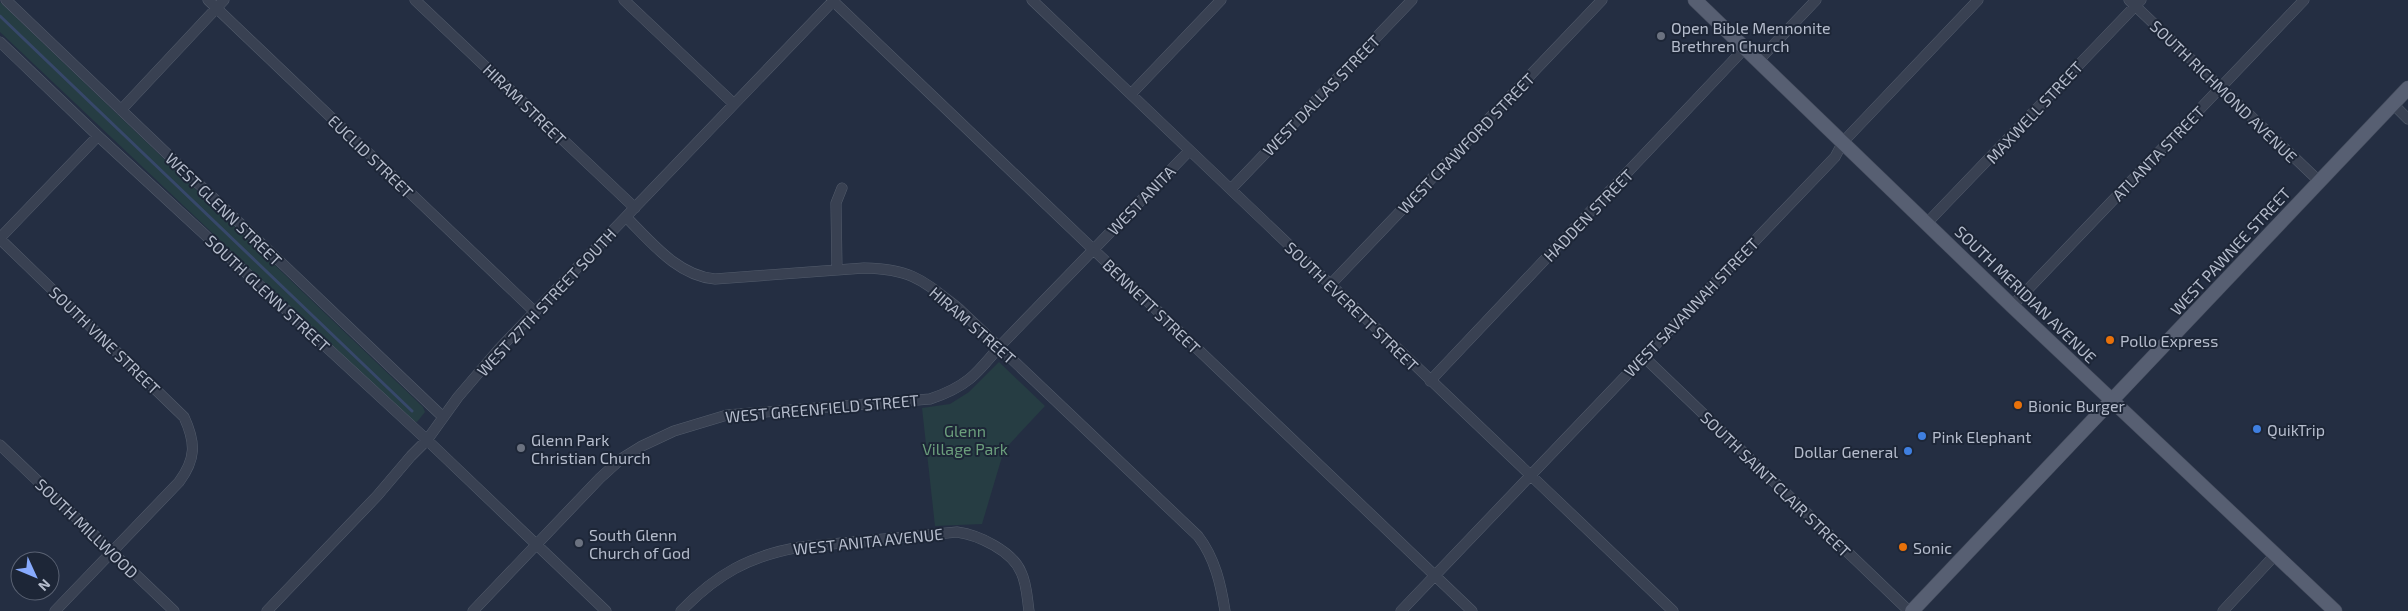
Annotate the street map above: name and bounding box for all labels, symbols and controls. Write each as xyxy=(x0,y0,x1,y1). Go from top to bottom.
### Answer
street label: SOUTH RICHMOND AVENUE xyxy=(2147,16,2301,166)
place label: Open Bible Mennonite Brethren Church xyxy=(1671,18,1831,55)
marker: Open Bible Mennonite Brethren Church xyxy=(1655,30,1667,42)
street label: WEST DALLAS STREET xyxy=(1258,31,1384,159)
street label: MAXWELL STREET xyxy=(1982,57,2086,167)
street label: HIRAM STREET xyxy=(480,60,570,148)
street label: WEST CRAWFORD STREET xyxy=(1394,69,1538,217)
street label: ATLANTA STREET xyxy=(2108,102,2208,204)
street label: EUCLID STREET xyxy=(325,111,417,201)
street label: WEST GLENN STREET xyxy=(162,149,286,269)
street label: WEST ANITA xyxy=(1103,161,1179,239)
street label: HADDEN STREET xyxy=(1539,165,1637,265)
street label: WEST PAWNEE STREET xyxy=(2166,183,2294,319)
street label: SOUTH MERIDIAN AVENUE xyxy=(1951,221,2101,367)
street label: WEST 27TH STREET SOUTH xyxy=(472,224,620,380)
street label: SOUTH GLENN STREET xyxy=(202,231,334,355)
street label: WEST SAVANNAH STREET xyxy=(1620,234,1762,380)
street label: SOUTH EVERETT STREET xyxy=(1282,237,1422,375)
street label: BENNETT STREET xyxy=(1100,255,1204,357)
street label: SOUTH VINE STREET xyxy=(46,282,164,398)
street label: HIRAM STREET xyxy=(926,283,1020,367)
place label: Pollo Express xyxy=(2120,331,2218,350)
marker: Pollo Express xyxy=(2104,334,2116,346)
street label: WEST GREENFIELD STREET xyxy=(724,390,920,426)
place label: Bionic Burger xyxy=(2028,396,2125,415)
marker: Bionic Burger xyxy=(2012,399,2024,411)
street label: SOUTH SAINT CLAIR STREET xyxy=(1697,407,1855,561)
place label: QuikTrip xyxy=(2267,420,2325,440)
park label: Glenn Village Park xyxy=(922,421,1008,458)
marker: QuikTrip xyxy=(2251,423,2263,435)
place label: Pink Elephant xyxy=(1932,427,2031,446)
place label: Glenn Park Christian Church xyxy=(531,430,651,467)
marker: Pink Elephant xyxy=(1916,430,1928,442)
marker: Glenn Park Christian Church xyxy=(515,442,527,454)
place label: Dollar General xyxy=(1794,442,1898,461)
marker: Dollar General xyxy=(1902,445,1914,457)
street label: SOUTH MILLWOOD xyxy=(32,474,142,582)
street label: WEST ANITA AVENUE xyxy=(792,524,944,558)
place label: South Glenn Church of God xyxy=(589,525,690,562)
marker: South Glenn Church of God xyxy=(573,537,585,549)
place label: Sonic xyxy=(1913,538,1952,557)
marker: Sonic xyxy=(1897,541,1909,553)
north arrow xyxy=(10,551,60,601)
text: N xyxy=(35,576,54,595)

